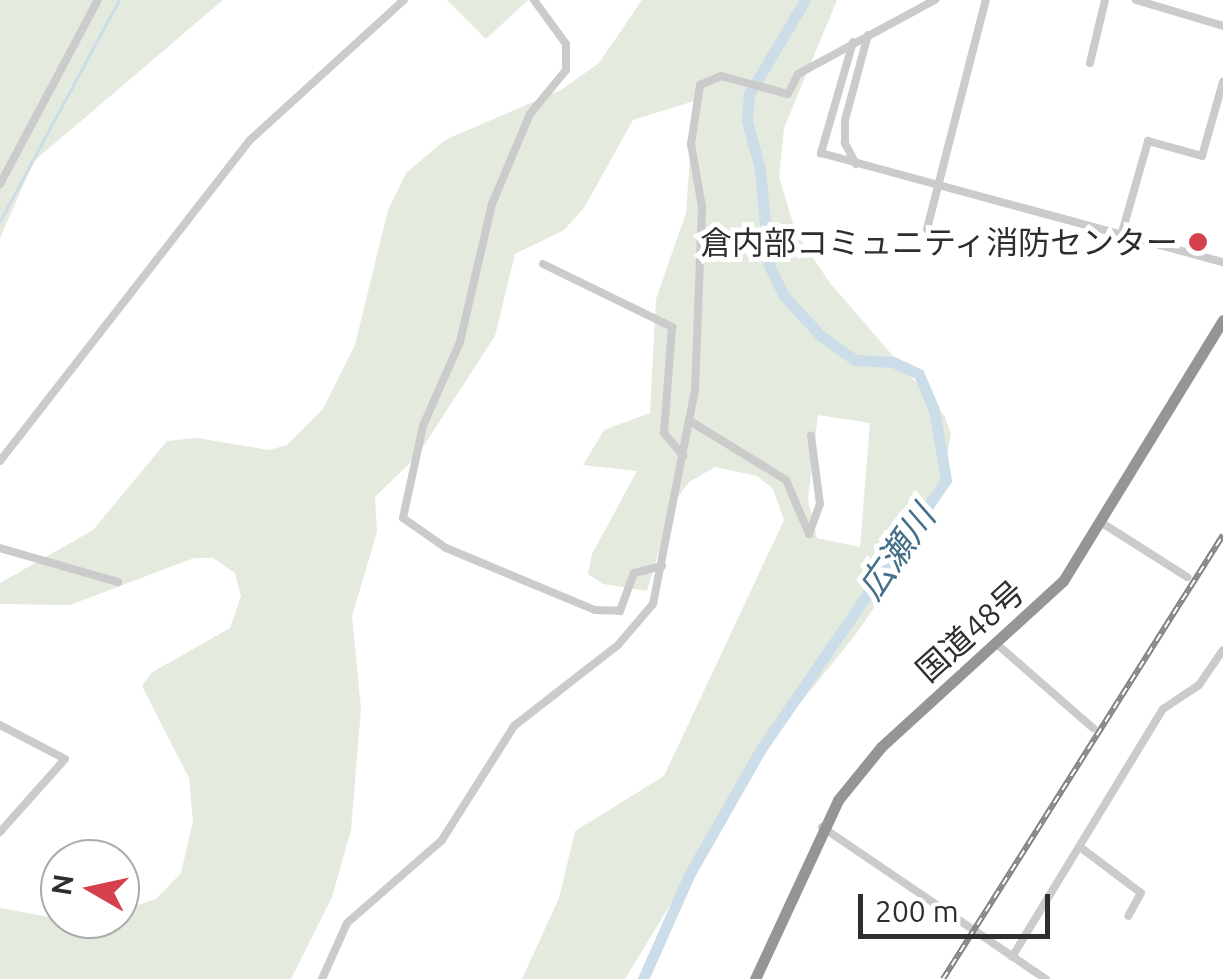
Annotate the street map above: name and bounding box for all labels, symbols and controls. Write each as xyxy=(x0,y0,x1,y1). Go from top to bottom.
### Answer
place label: 倉内部コミュニティ消防センター xyxy=(698,223,1178,261)
marker: 倉内部コミュニティ消防センター xyxy=(1187,231,1209,253)
water label: 広瀬川 xyxy=(849,497,943,607)
street label: 国道48号 xyxy=(908,573,1032,689)
north arrow xyxy=(40,839,140,939)
text: N xyxy=(45,872,79,897)
scale bar xyxy=(863,874,1056,936)
text: 200 m xyxy=(875,894,959,928)

